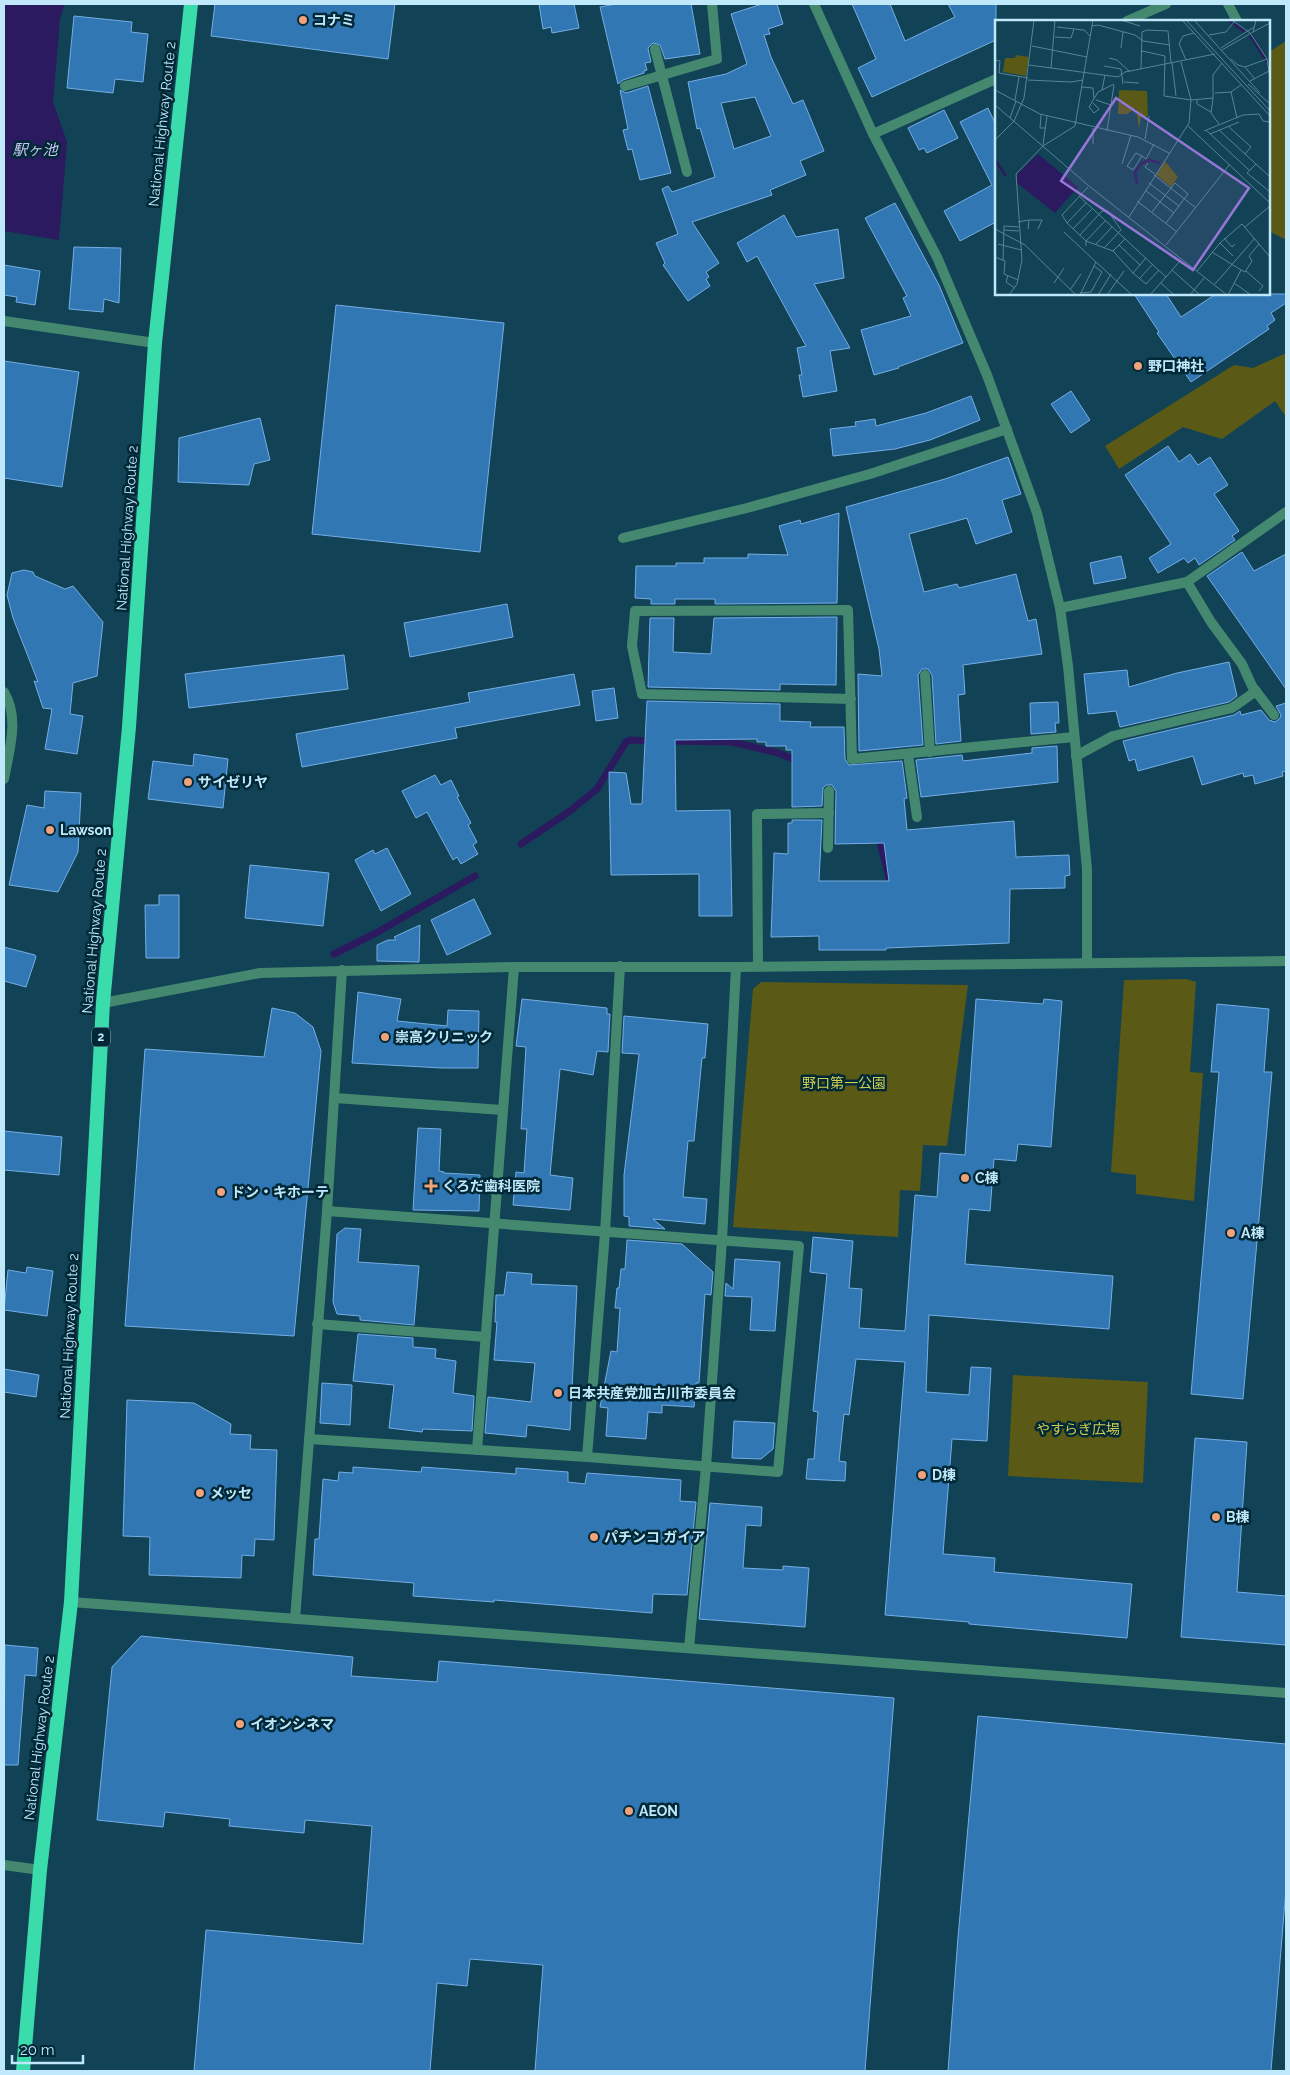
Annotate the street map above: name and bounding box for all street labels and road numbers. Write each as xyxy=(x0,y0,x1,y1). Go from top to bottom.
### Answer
street label: National Highway Route 2 xyxy=(145,41,179,207)
street label: National Highway Route 2 xyxy=(113,445,141,611)
street label: National Highway Route 2 xyxy=(79,848,109,1014)
road number: 2 xyxy=(92,1028,110,1046)
street label: National Highway Route 2 xyxy=(57,1253,81,1419)
street label: National Highway Route 2 xyxy=(21,1655,57,1821)

